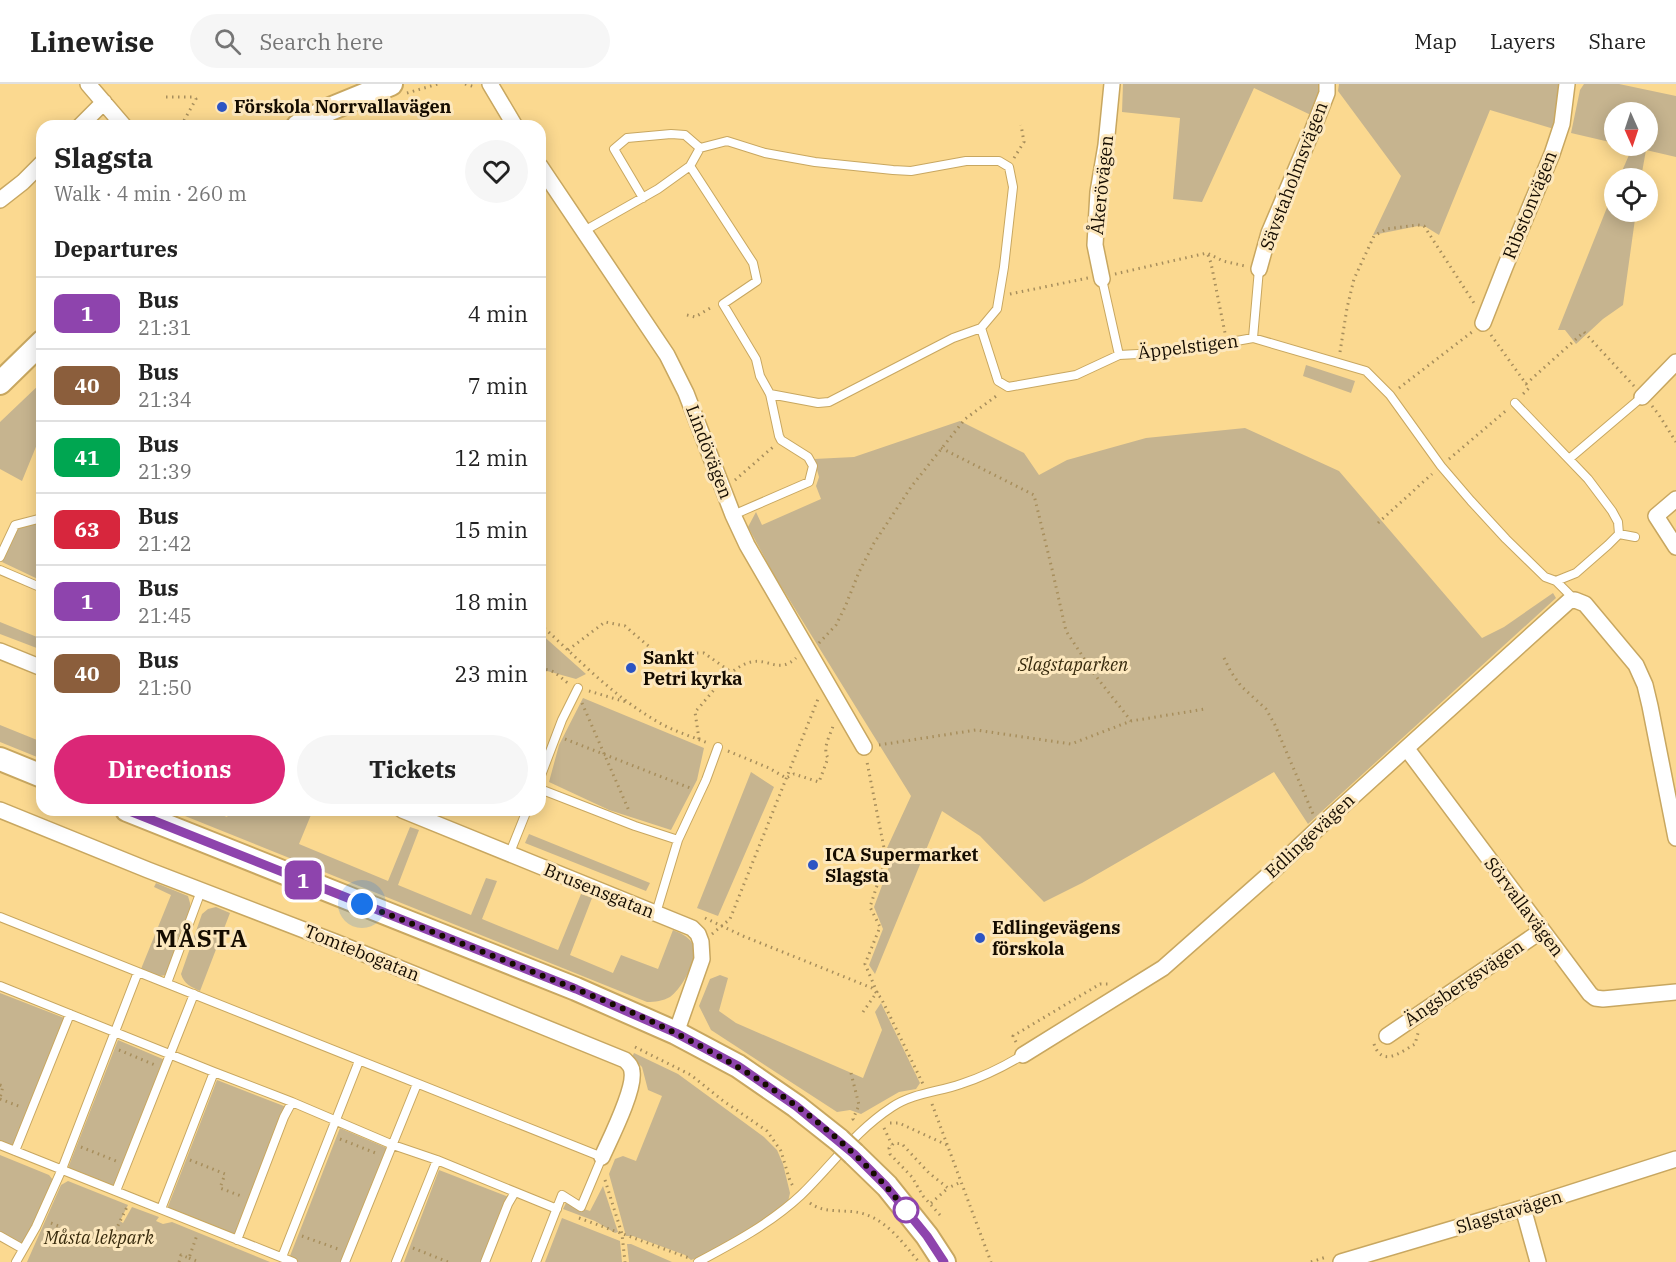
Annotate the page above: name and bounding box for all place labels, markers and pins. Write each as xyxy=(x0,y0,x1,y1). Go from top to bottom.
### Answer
place label: Förskola Norrvallavägen xyxy=(234,95,452,118)
marker: Förskola Norrvallavägen xyxy=(215,100,229,114)
place label: Sankt Petri kyrka xyxy=(643,646,743,690)
marker: Sankt Petri kyrka xyxy=(624,661,638,675)
place label: ICA Supermarket Slagsta xyxy=(825,843,979,887)
marker: ICA Supermarket Slagsta xyxy=(806,858,820,872)
place label: Edlingevägens förskola xyxy=(992,916,1120,960)
marker: Edlingevägens förskola xyxy=(973,931,987,945)
unlabelled marker xyxy=(893,1197,919,1223)

